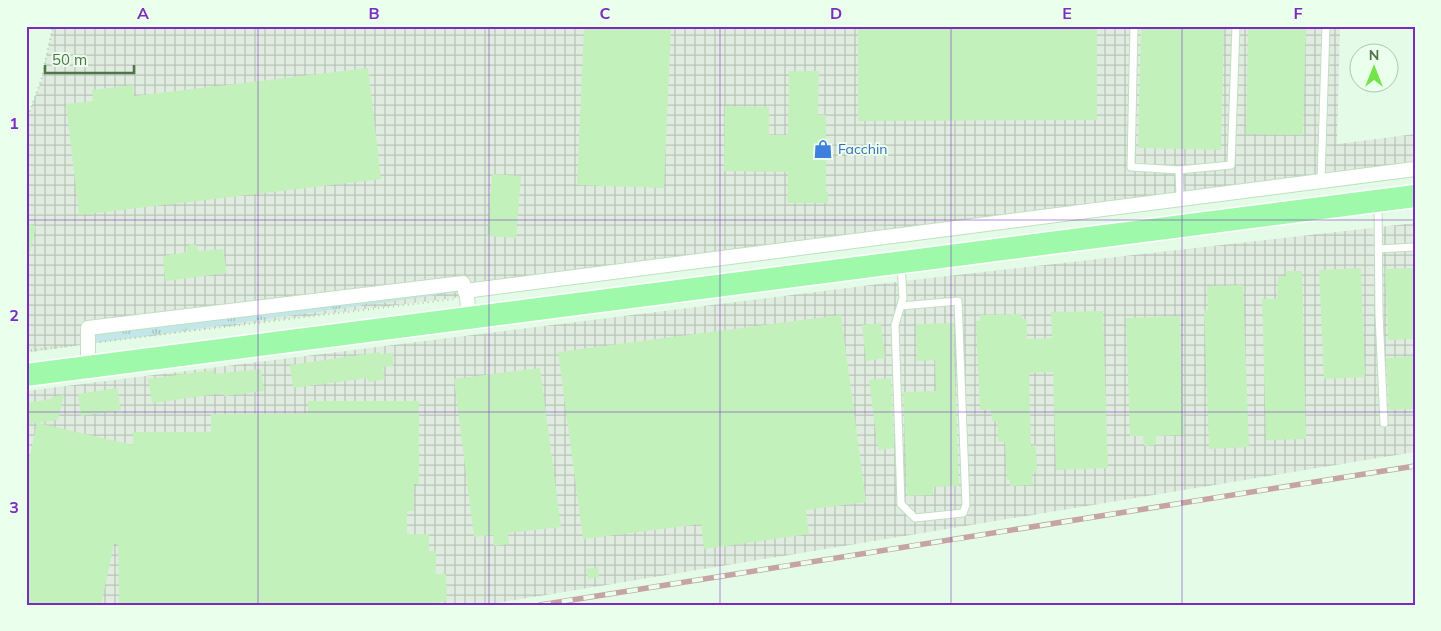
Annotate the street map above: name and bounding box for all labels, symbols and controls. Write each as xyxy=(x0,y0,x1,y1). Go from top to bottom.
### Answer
text: A xyxy=(137,3,149,23)
text: B xyxy=(368,3,380,23)
text: C xyxy=(600,3,611,23)
text: D xyxy=(830,3,842,23)
text: E xyxy=(1062,3,1072,23)
text: F xyxy=(1293,3,1303,23)
scale bar xyxy=(45,42,134,74)
north arrow xyxy=(1348,42,1398,92)
text: N xyxy=(1369,46,1379,64)
text: 50 m xyxy=(52,50,87,69)
text: 1 xyxy=(9,113,19,133)
shop icon: Facchin xyxy=(812,138,834,160)
place label: Facchin xyxy=(838,140,887,158)
text: 2 xyxy=(9,305,19,325)
text: 3 xyxy=(9,497,19,517)

